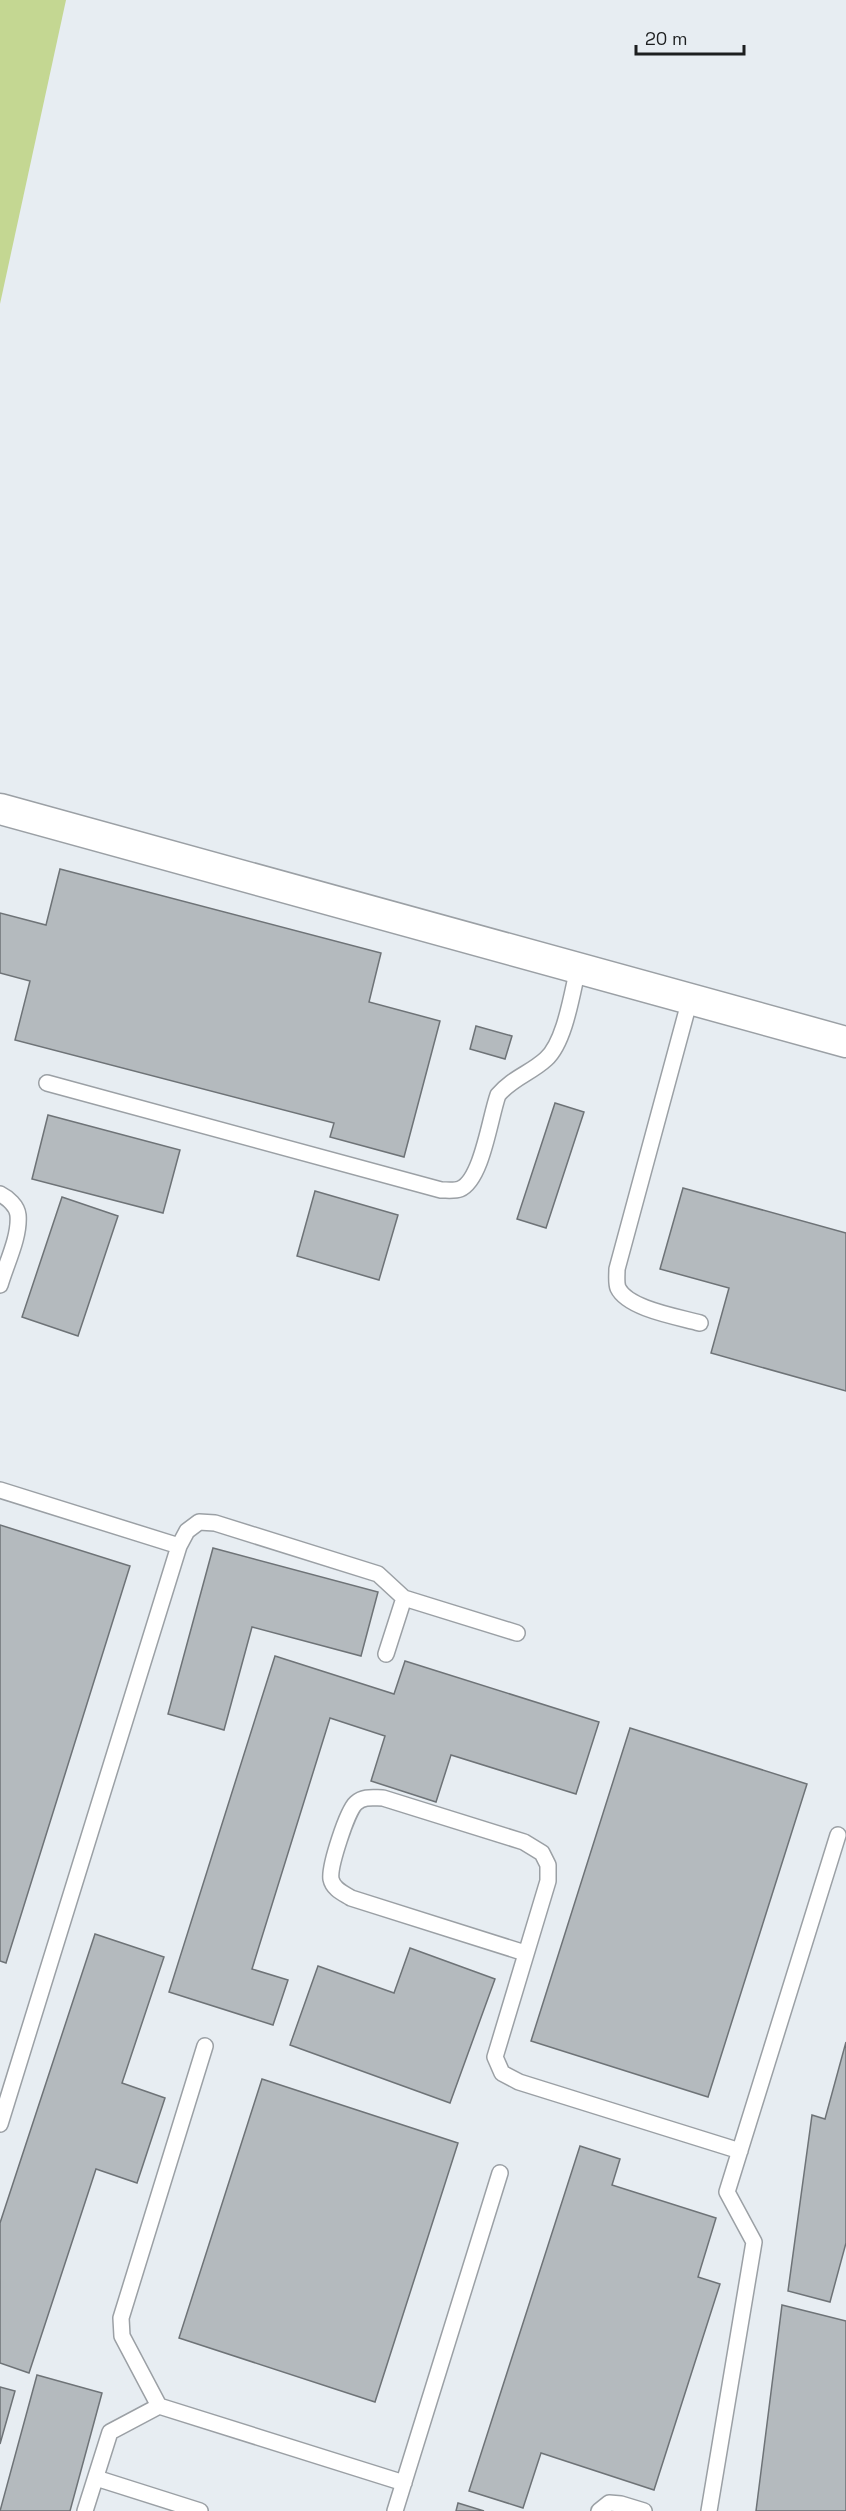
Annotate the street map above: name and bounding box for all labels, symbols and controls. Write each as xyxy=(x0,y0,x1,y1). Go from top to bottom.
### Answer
scale bar xyxy=(636,18,744,56)
text: 20 m xyxy=(645,27,688,50)

